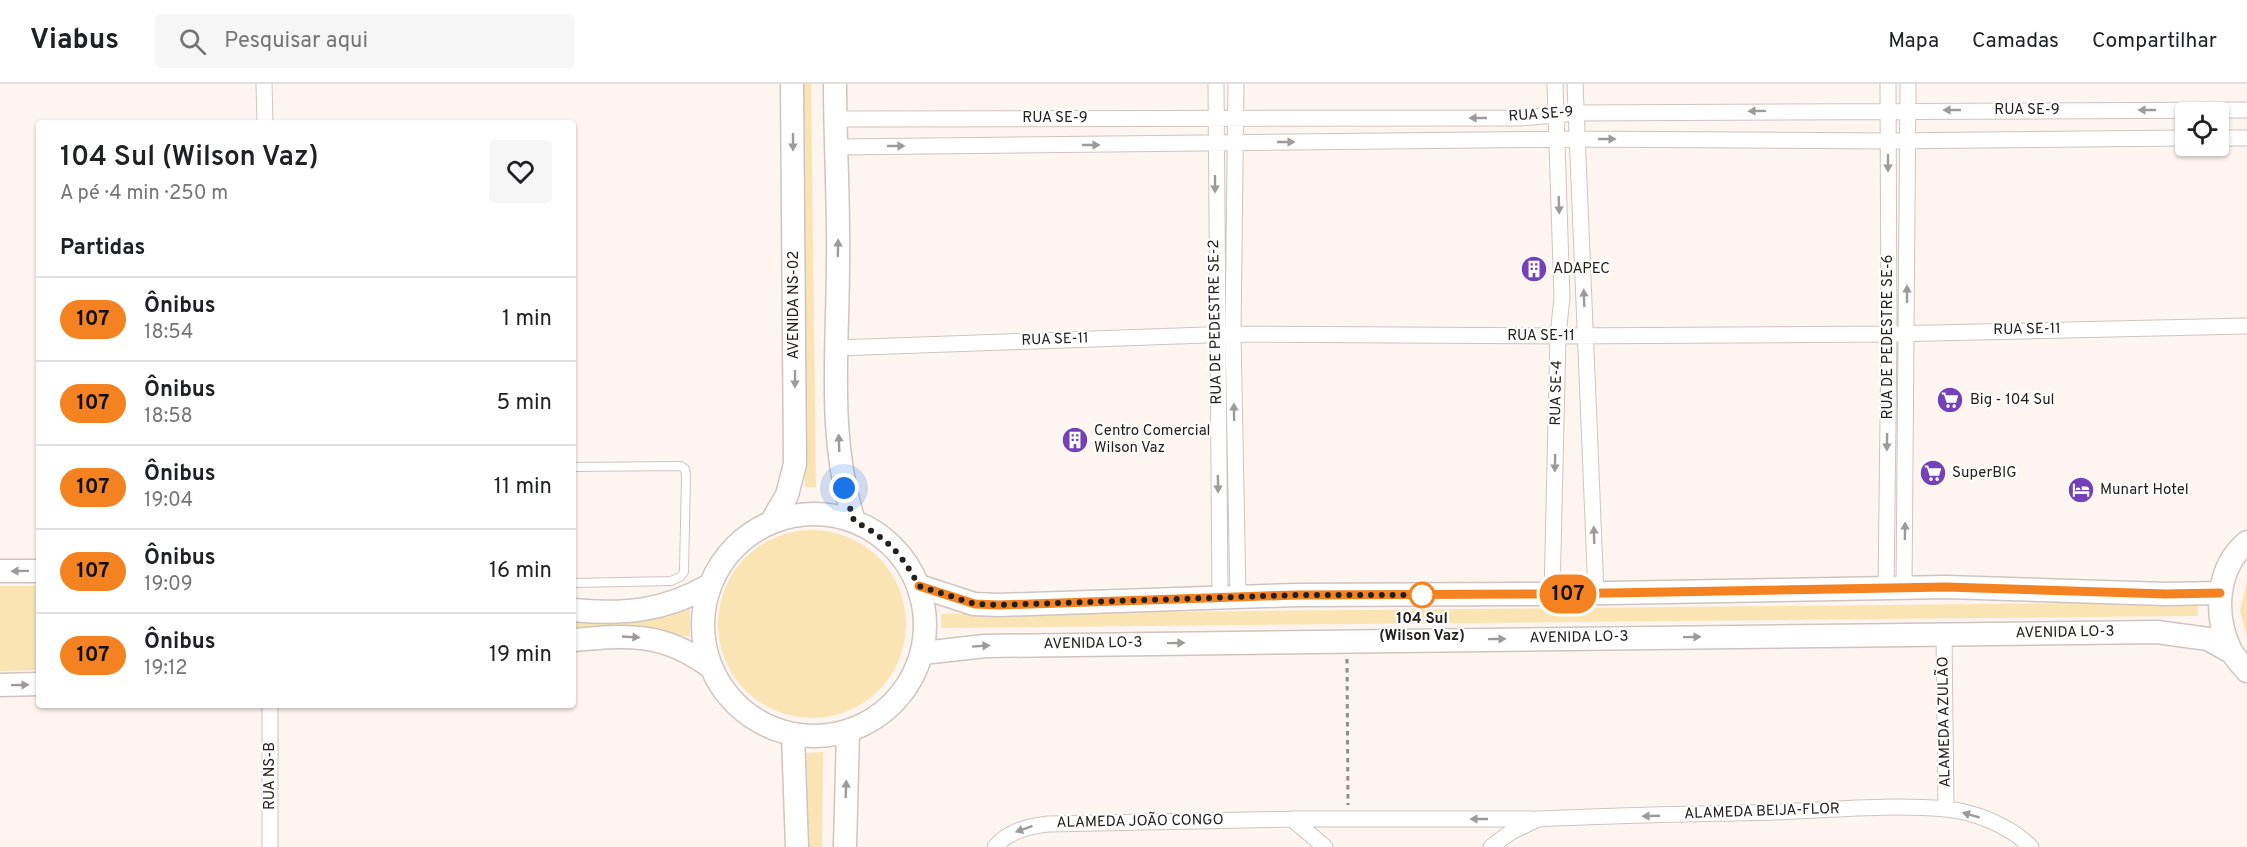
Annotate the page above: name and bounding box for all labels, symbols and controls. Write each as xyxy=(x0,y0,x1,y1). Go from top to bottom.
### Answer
search box xyxy=(155,14,575,68)
text: Viabus xyxy=(30,23,119,59)
icon: search xyxy=(176,25,209,58)
text: Pesquisar aqui xyxy=(224,28,368,55)
text: Mapa xyxy=(1888,28,1939,55)
text: Camadas xyxy=(1972,28,2059,55)
text: Compartilhar xyxy=(2092,28,2217,55)
street label: RUA SE-9 xyxy=(1994,101,2060,120)
map controls xyxy=(2175,102,2229,156)
button: locate xyxy=(2175,102,2229,156)
street label: RUA SE-9 xyxy=(1508,103,1574,127)
one-way arrow xyxy=(1942,105,1961,115)
one-way arrow xyxy=(2137,105,2156,115)
one-way arrow xyxy=(1747,106,1766,116)
street label: RUA SE-9 xyxy=(1022,109,1088,128)
one-way arrow xyxy=(1468,113,1487,123)
one-way arrow xyxy=(788,133,798,152)
one-way arrow xyxy=(1598,134,1617,144)
one-way arrow xyxy=(1277,137,1296,147)
text: 104 Sul (Wilson Vaz) xyxy=(60,140,319,176)
button: heart xyxy=(489,140,552,203)
one-way arrow xyxy=(1082,140,1101,150)
one-way arrow xyxy=(887,142,906,151)
one-way arrow xyxy=(1883,154,1893,173)
one-way arrow xyxy=(1210,175,1220,194)
text: A pé · 4 min · 250 m xyxy=(60,181,228,207)
one-way arrow xyxy=(1554,196,1564,215)
text: Partidas xyxy=(60,235,145,262)
one-way arrow xyxy=(834,239,843,258)
street label: RUA DE PEDESTRE SE-2 xyxy=(1205,239,1227,405)
street label: AVENIDA NS-02 xyxy=(785,250,804,360)
building icon: ADAPEC xyxy=(1519,254,1549,284)
street label: RUA DE PEDESTRE SE-6 xyxy=(1879,254,1898,420)
place label: ADAPEC xyxy=(1553,260,1610,279)
one-way arrow xyxy=(1902,284,1912,303)
one-way arrow xyxy=(1580,288,1589,307)
text: Ônibus xyxy=(144,293,216,320)
text: 107 xyxy=(76,306,110,333)
text: 1 min xyxy=(502,306,552,333)
text: 18:54 xyxy=(144,320,193,346)
street label: RUA SE-11 xyxy=(1993,320,2061,340)
street label: RUA SE-11 xyxy=(1507,327,1575,346)
street label: RUA SE-11 xyxy=(1021,329,1089,351)
street label: RUA SE-4 xyxy=(1547,360,1567,426)
one-way arrow xyxy=(790,370,800,389)
text: Ônibus xyxy=(144,377,216,404)
supermarket icon: Big - 104 Sul xyxy=(1935,385,1965,415)
text: 107 xyxy=(76,390,110,417)
text: 5 min xyxy=(497,390,552,417)
place label: Big - 104 Sul xyxy=(1970,391,2055,410)
one-way arrow xyxy=(1229,402,1239,421)
text: 18:58 xyxy=(144,404,193,430)
place label: Centro Comercial Wilson Vaz xyxy=(1094,422,1210,458)
building icon: Centro Comercial Wilson Vaz xyxy=(1060,425,1090,455)
one-way arrow xyxy=(1883,433,1892,452)
one-way arrow xyxy=(834,434,843,453)
one-way arrow xyxy=(1550,454,1560,473)
supermarket icon: SuperBIG xyxy=(1918,458,1948,488)
text: Ônibus xyxy=(144,461,216,488)
place label: SuperBIG xyxy=(1952,464,2017,483)
your location xyxy=(829,473,859,503)
text: 107 xyxy=(76,474,110,501)
text: 11 min xyxy=(494,474,552,501)
one-way arrow xyxy=(1213,475,1223,494)
hotel icon: Munart Hotel xyxy=(2066,475,2096,505)
place label: Munart Hotel xyxy=(2100,481,2189,500)
text: 19:04 xyxy=(144,488,193,514)
one-way arrow xyxy=(1900,521,1909,540)
one-way arrow xyxy=(1589,525,1598,544)
text: Ônibus xyxy=(144,545,216,572)
text: 107 xyxy=(76,558,110,585)
text: 16 min xyxy=(489,558,552,585)
one-way arrow xyxy=(10,566,29,576)
text: 19:09 xyxy=(144,572,193,598)
line badge: 107 xyxy=(1534,574,1602,614)
text: 107 xyxy=(1551,581,1585,608)
marker: 104 Sul (Wilson Vaz) xyxy=(1409,582,1435,608)
place label: 104 Sul (Wilson Vaz) xyxy=(1379,610,1465,646)
street label: AVENIDA LO-3 xyxy=(2015,623,2115,643)
street label: AVENIDA LO-3 xyxy=(1529,628,1629,648)
text: Ônibus xyxy=(144,629,216,656)
one-way arrow xyxy=(1682,632,1701,642)
one-way arrow xyxy=(622,633,641,642)
street label: AVENIDA LO-3 xyxy=(1043,634,1143,654)
one-way arrow xyxy=(1487,634,1506,644)
one-way arrow xyxy=(1166,638,1185,648)
text: 107 xyxy=(76,642,110,669)
text: 19 min xyxy=(489,642,552,669)
one-way arrow xyxy=(971,642,990,651)
text: 19:12 xyxy=(144,656,188,682)
street label: ALAMEDA AZULÃO xyxy=(1933,656,1956,788)
one-way arrow xyxy=(10,680,29,689)
street label: RUA NS-B xyxy=(261,742,280,810)
one-way arrow xyxy=(841,780,850,799)
street label: ALAMEDA BEIJA-FLOR xyxy=(1684,800,1840,824)
street label: ALAMEDA JOÃO CONGO xyxy=(1056,810,1224,833)
one-way arrow xyxy=(1962,810,1980,819)
one-way arrow xyxy=(1641,811,1660,821)
one-way arrow xyxy=(1470,814,1489,824)
one-way arrow xyxy=(1015,825,1033,834)

